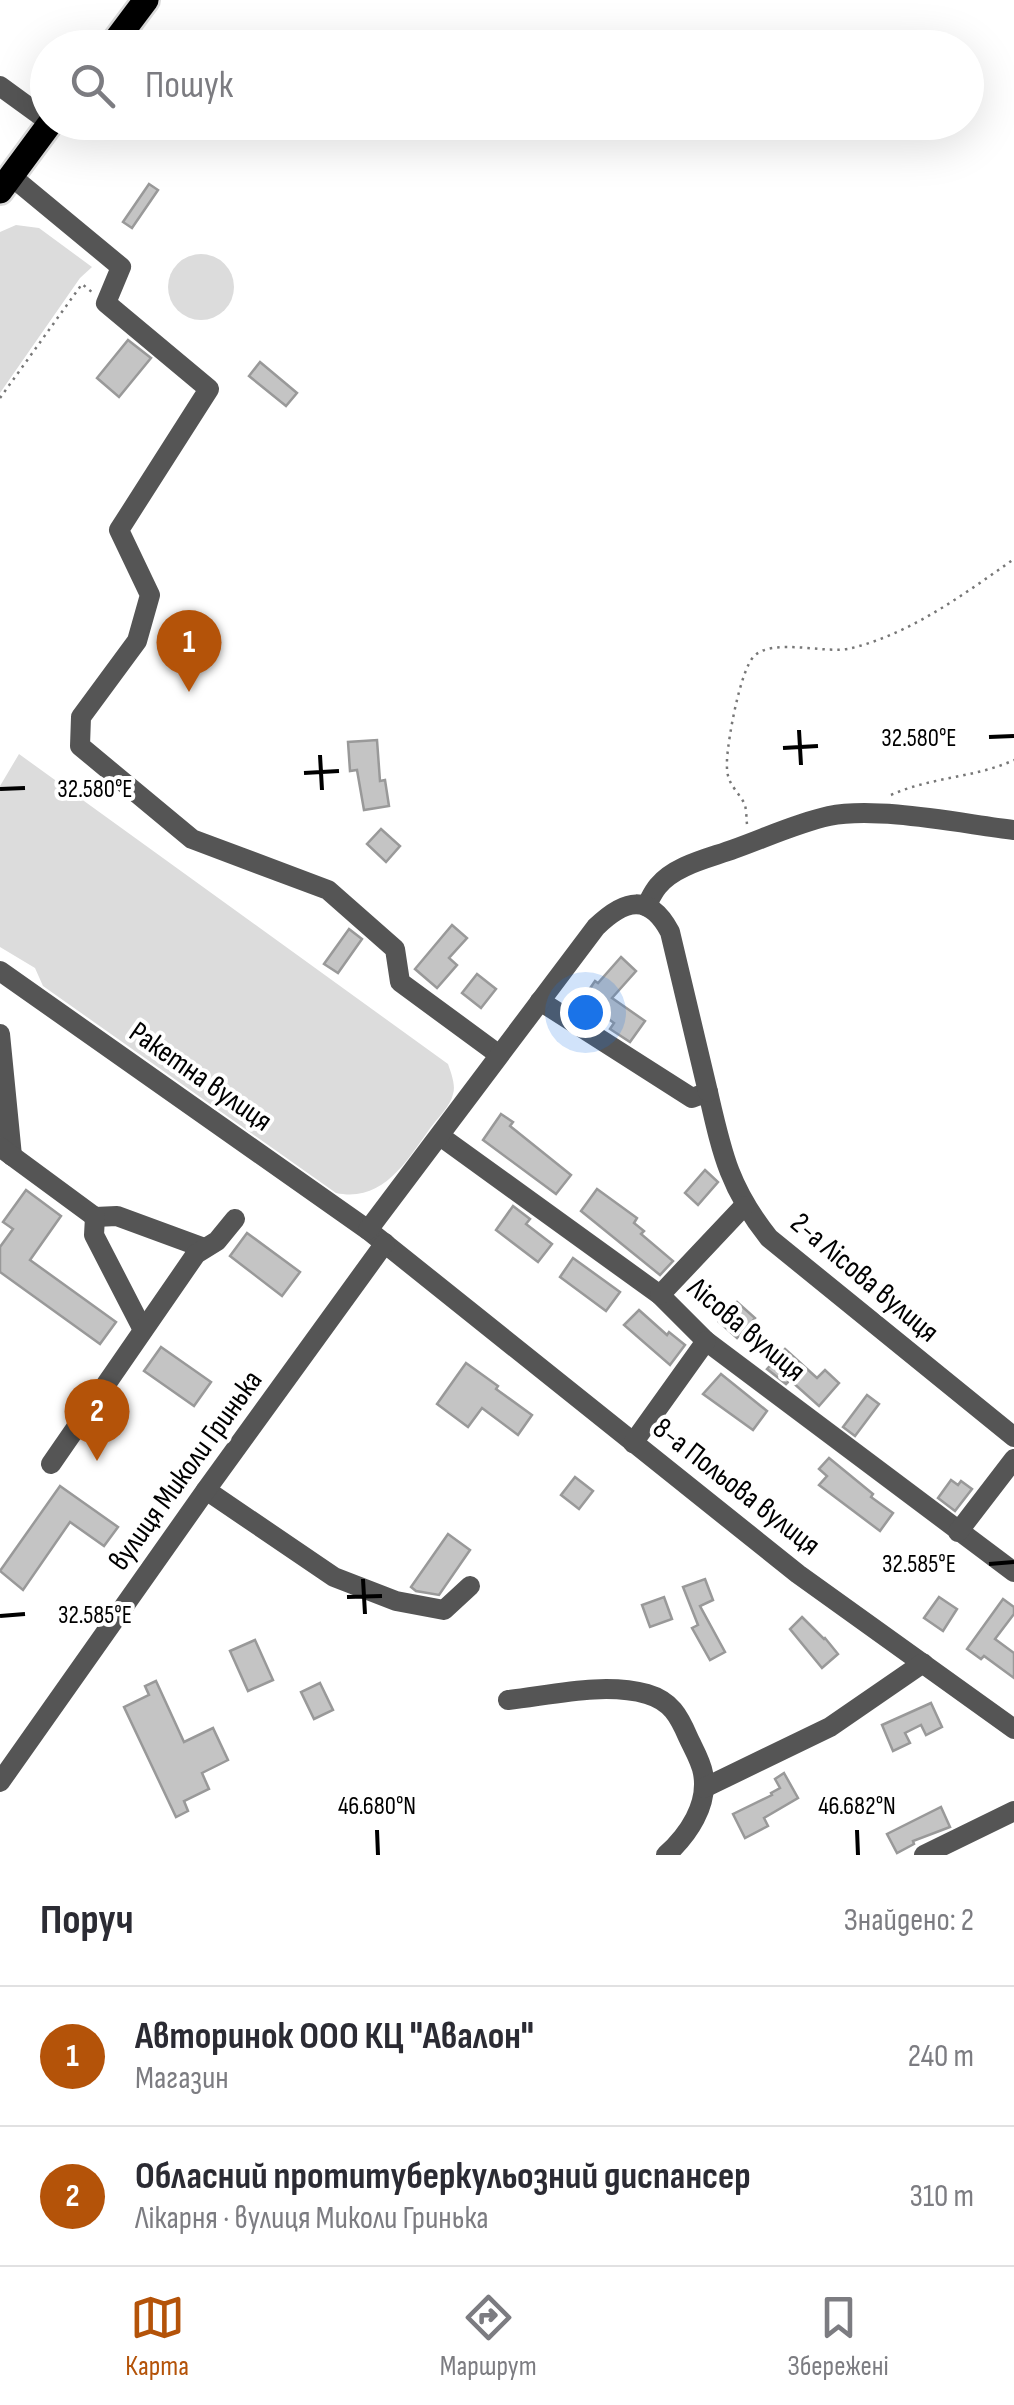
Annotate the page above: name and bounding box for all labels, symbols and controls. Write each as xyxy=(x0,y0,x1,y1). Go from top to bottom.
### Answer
search box xyxy=(30,30,984,140)
icon: search xyxy=(65,58,120,113)
text: Пошук xyxy=(145,63,233,108)
pin: 1 xyxy=(156,610,222,692)
text: 32.580°E xyxy=(881,723,957,754)
text: 32.580°E xyxy=(57,774,133,805)
your location xyxy=(560,987,611,1038)
street label: Ракетна вулиця xyxy=(122,1014,279,1139)
street label: 2-а Лісова вулиця xyxy=(783,1205,946,1350)
street label: Лісова вулиця xyxy=(679,1269,813,1389)
street label: вулиця Миколи Гринька xyxy=(101,1364,270,1578)
pin: 2 xyxy=(64,1378,130,1461)
street label: 8-а Польова вулиця xyxy=(646,1410,827,1563)
text: 32.585°E xyxy=(882,1549,956,1580)
text: 32.585°E xyxy=(58,1600,132,1631)
text: 46.680°N xyxy=(338,1791,416,1822)
text: 46.682°N xyxy=(818,1791,896,1822)
text: Поруч xyxy=(40,1895,134,1946)
text: Знайдено: 2 xyxy=(844,1901,974,1940)
text: Авторинок ООО КЦ "Авалон" xyxy=(135,2014,534,2059)
text: 1 xyxy=(66,2037,79,2076)
text: 240 m xyxy=(908,2037,974,2076)
text: Магазин xyxy=(135,2059,229,2098)
text: Обласний протитуберкульозний диспансер xyxy=(135,2154,751,2199)
text: 2 xyxy=(65,2177,80,2216)
text: 310 m xyxy=(909,2177,974,2216)
text: Лікарня · вулиця Миколи Гринька xyxy=(135,2199,489,2238)
tab: Карта xyxy=(125,2290,189,2383)
tab: Маршрут xyxy=(440,2290,537,2383)
tab: Збережені xyxy=(787,2290,889,2383)

